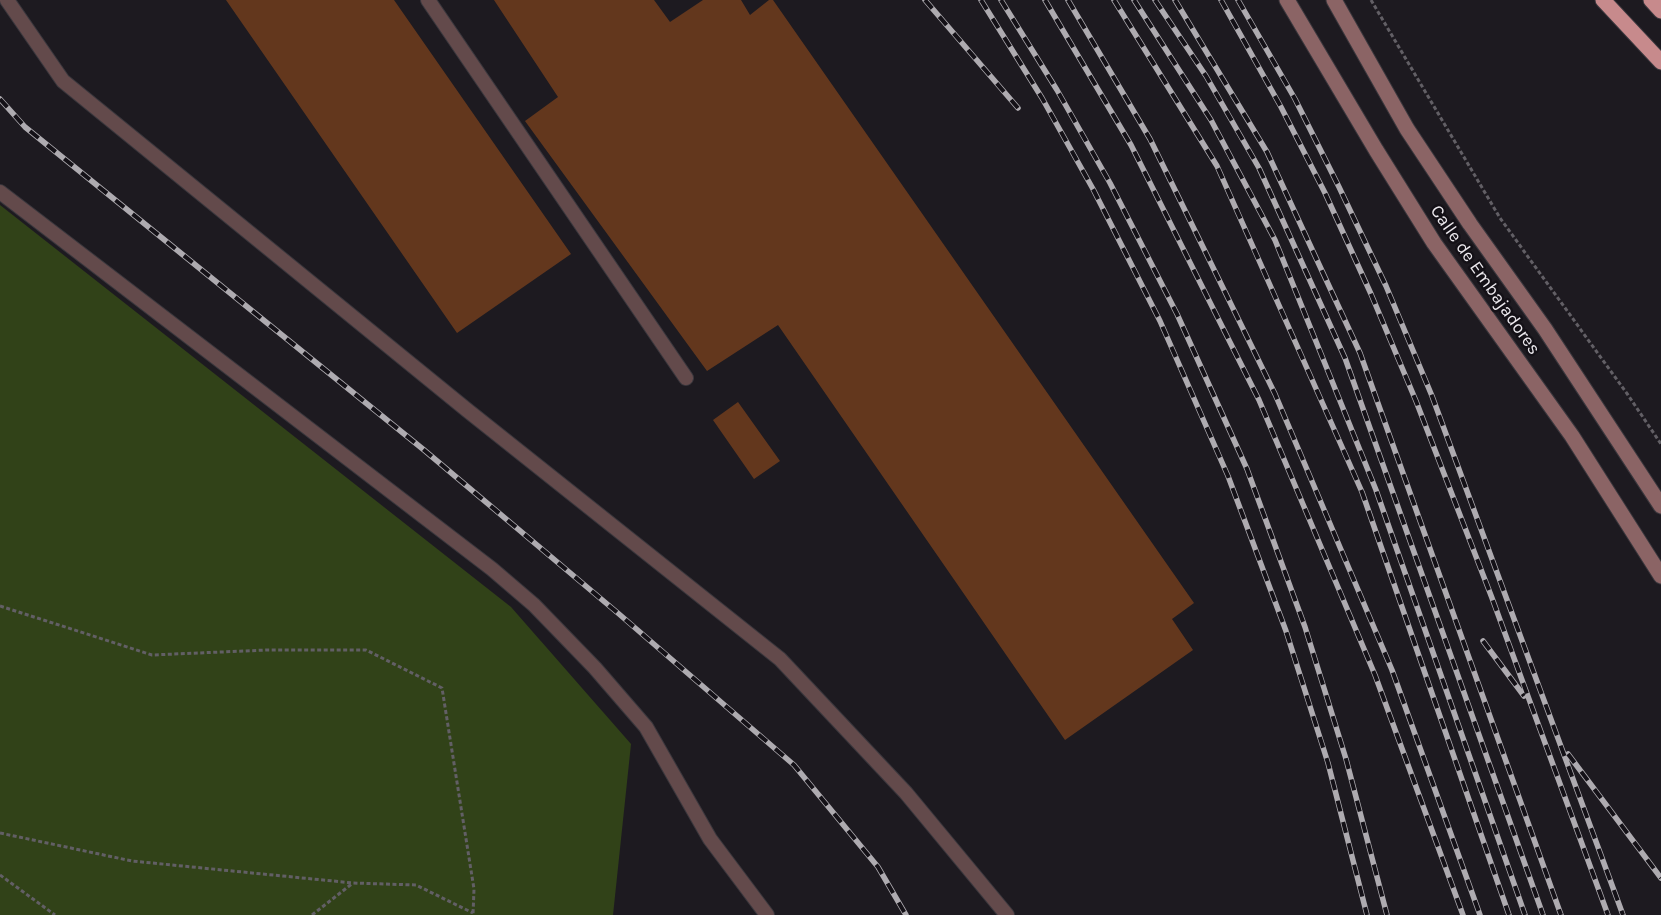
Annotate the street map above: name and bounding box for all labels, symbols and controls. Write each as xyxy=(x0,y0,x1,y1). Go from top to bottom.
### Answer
street label: Calle de Embajadores xyxy=(1425,201,1545,359)

